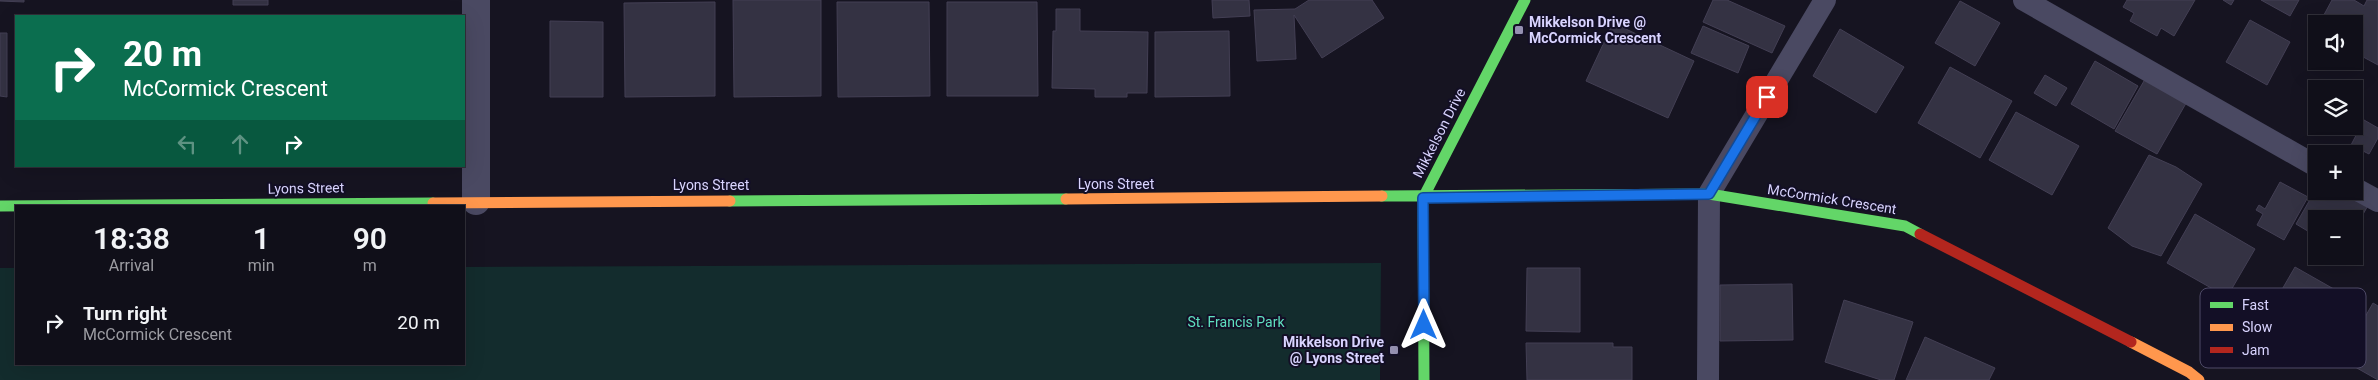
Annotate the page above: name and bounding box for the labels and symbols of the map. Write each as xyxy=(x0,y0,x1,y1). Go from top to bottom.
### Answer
place label: Mikkelson Drive @ McCormick Crescent xyxy=(1529,14,1661,46)
marker: Mikkelson Drive @ McCormick Crescent xyxy=(1513,24,1525,36)
pin xyxy=(1746,76,1788,118)
street label: Mikkelson Drive xyxy=(1410,86,1468,180)
street label: Lyons Street xyxy=(1078,176,1155,192)
street label: Lyons Street xyxy=(673,177,750,193)
street label: Lyons Street xyxy=(268,179,345,197)
street label: McCormick Crescent xyxy=(1766,181,1898,217)
legend xyxy=(2200,288,2366,368)
text: Fast xyxy=(2242,297,2269,313)
position arrow xyxy=(1397,298,1449,350)
park label: St. Francis Park xyxy=(1187,314,1285,330)
text: Slow xyxy=(2242,319,2273,335)
place label: Mikkelson Drive @ Lyons Street xyxy=(1283,334,1384,366)
text: Jam xyxy=(2242,342,2270,358)
marker: Mikkelson Drive @ Lyons Street xyxy=(1388,344,1400,356)

